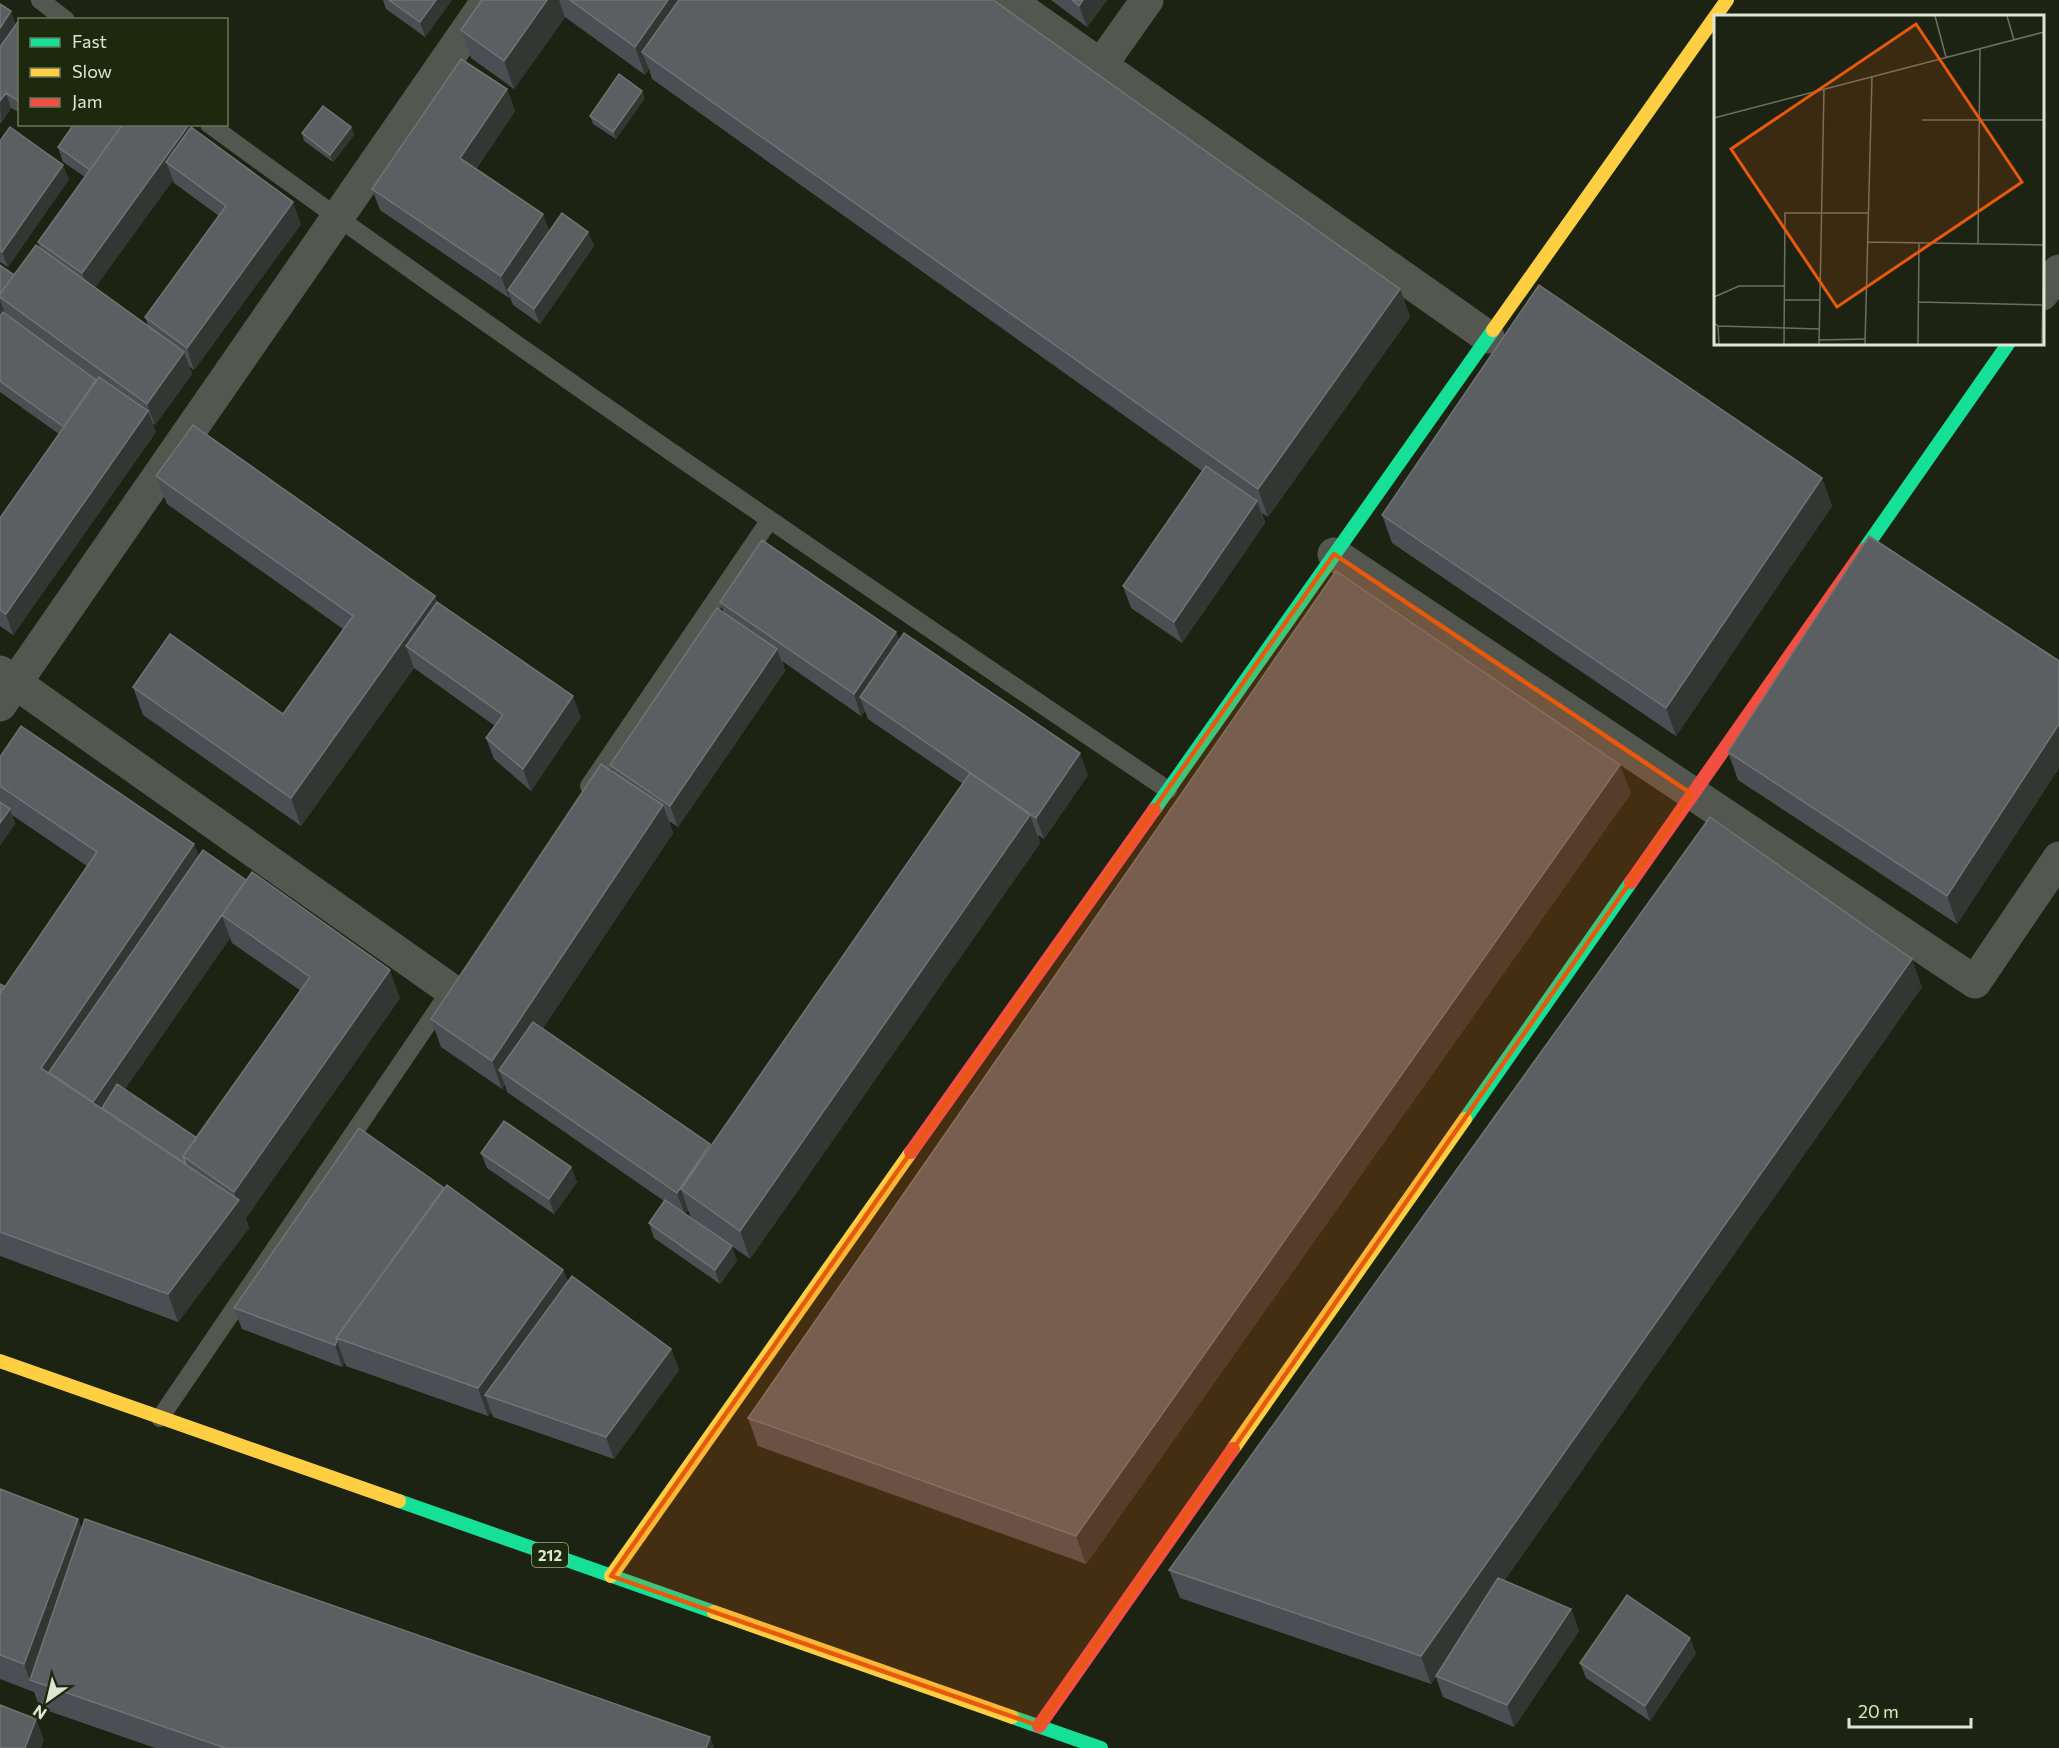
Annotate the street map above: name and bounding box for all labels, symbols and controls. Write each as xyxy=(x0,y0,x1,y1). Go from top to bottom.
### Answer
inset map xyxy=(1714,15,2044,345)
legend xyxy=(18,18,228,126)
text: Fast xyxy=(72,30,107,52)
text: Slow xyxy=(72,60,112,82)
text: Jam xyxy=(72,90,102,112)
road number: 212 xyxy=(532,1543,568,1567)
north arrow xyxy=(18,1670,78,1730)
scale bar xyxy=(1849,1691,1970,1729)
text: 20 m xyxy=(1858,1700,1899,1722)
text: N xyxy=(29,1702,50,1724)

